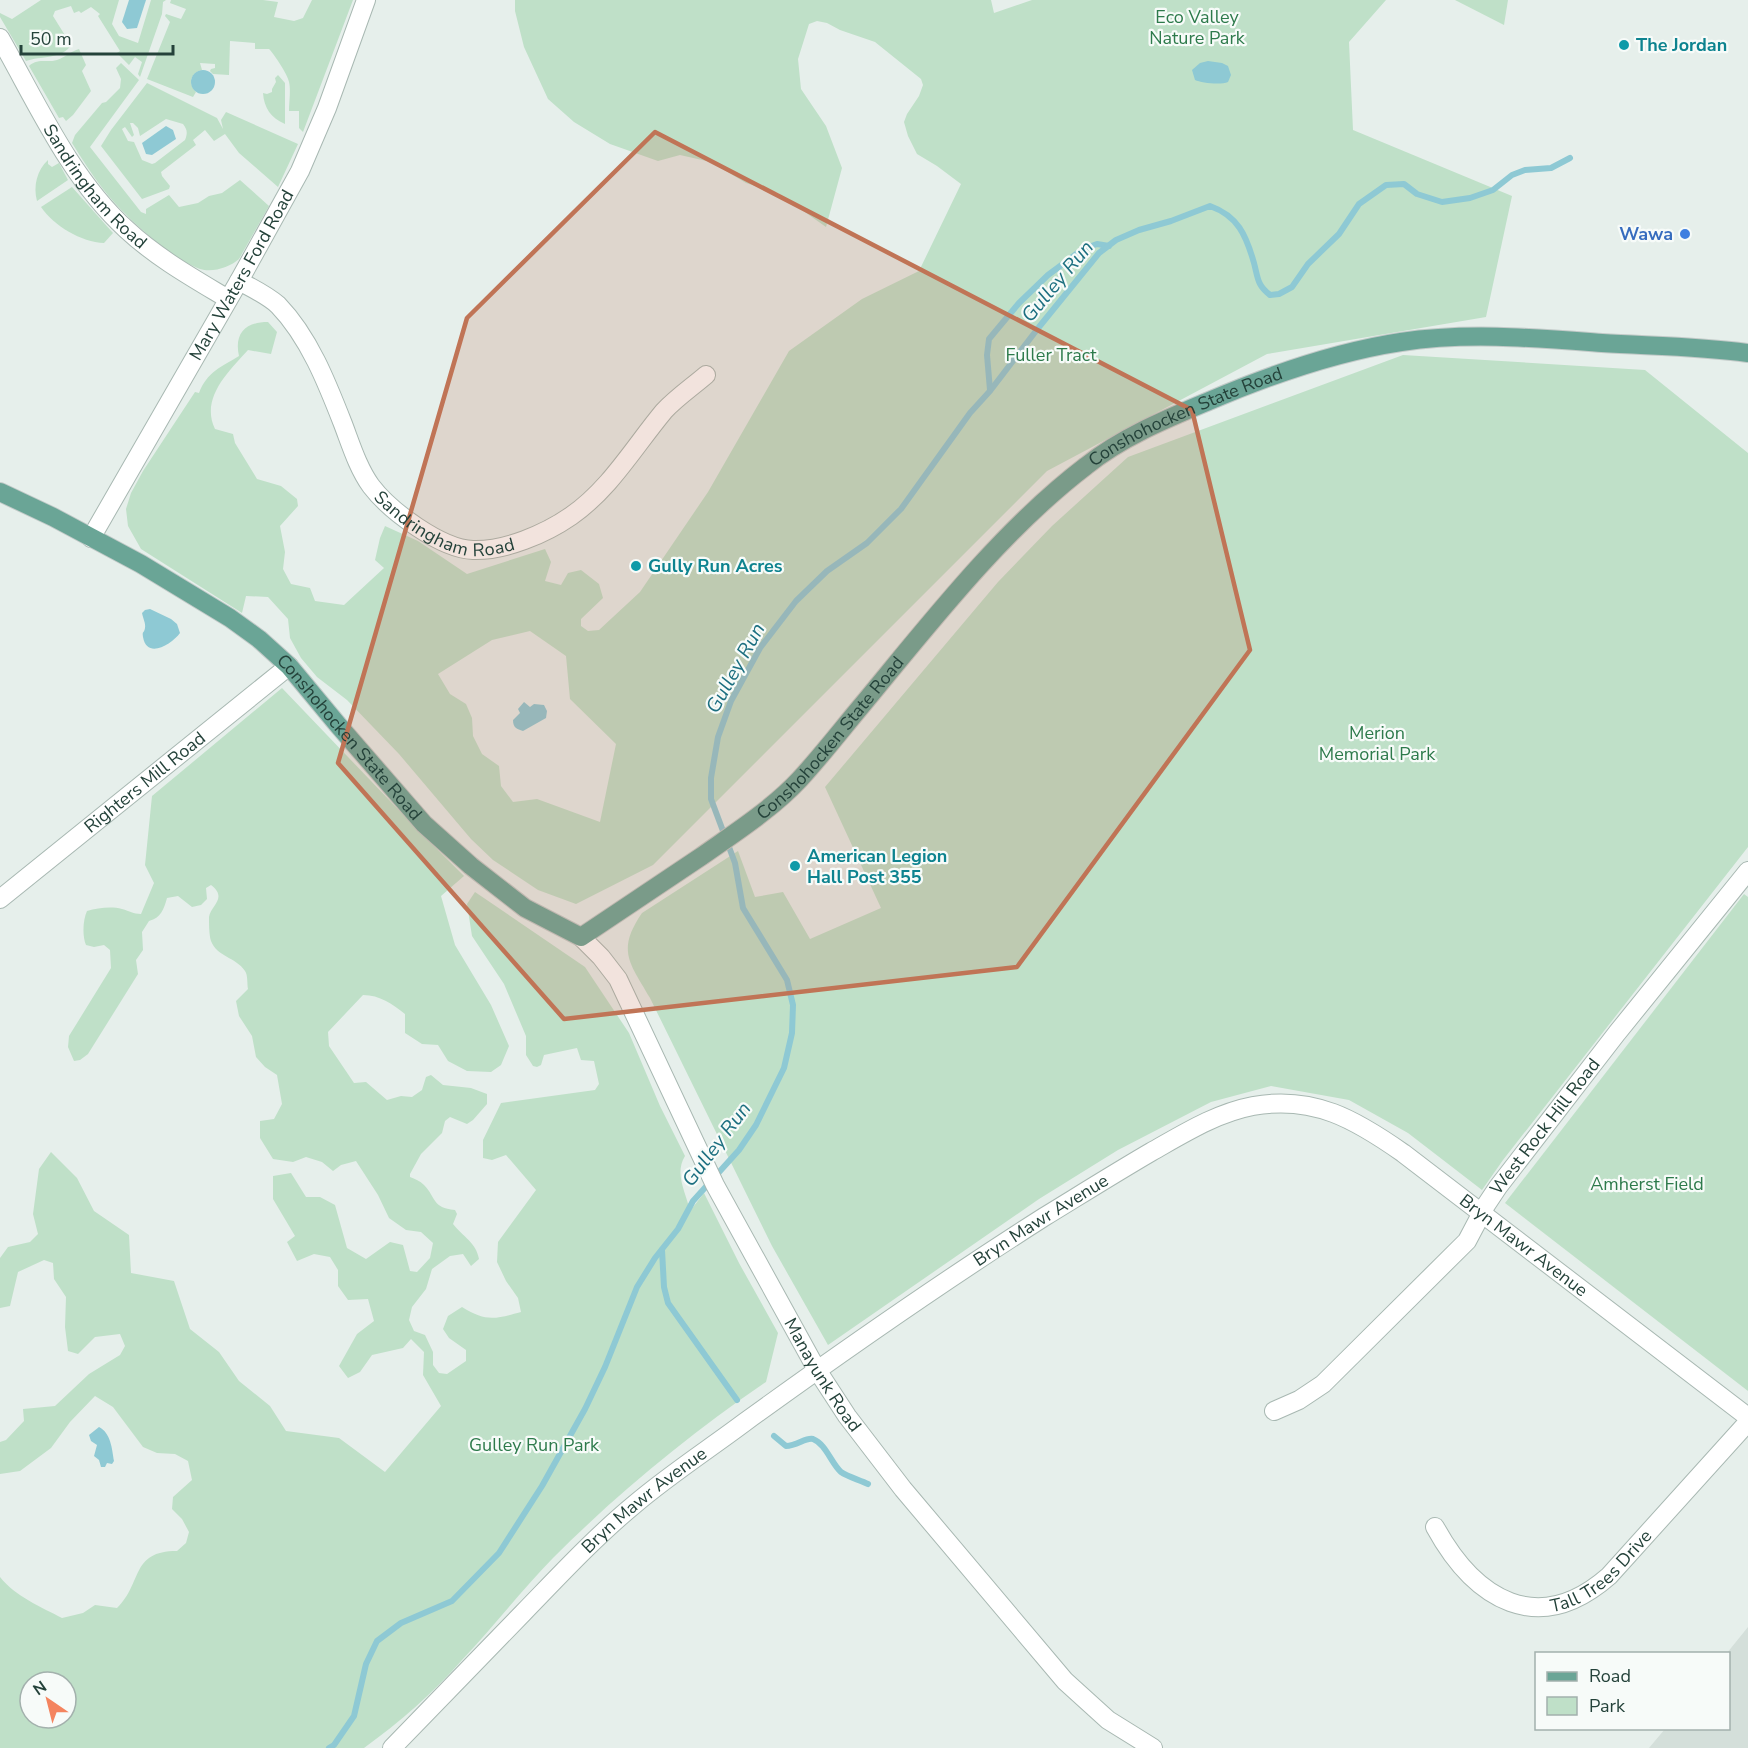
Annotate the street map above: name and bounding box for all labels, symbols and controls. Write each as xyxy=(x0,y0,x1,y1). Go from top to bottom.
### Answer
park label: Eco Valley Nature Park xyxy=(1149,5,1246,50)
scale bar xyxy=(21,18,172,56)
text: 50 m xyxy=(30,27,72,51)
place label: The Jordan xyxy=(1636,33,1727,57)
marker: The Jordan xyxy=(1617,38,1631,52)
street label: Sandringham Road xyxy=(38,119,152,254)
street label: Mary Waters Ford Road xyxy=(184,185,299,365)
place label: Wawa xyxy=(1619,222,1673,246)
marker: Wawa xyxy=(1678,227,1692,241)
water label: Gulley Run xyxy=(1015,235,1100,328)
park label: Fuller Tract xyxy=(1006,343,1097,367)
street label: Conshohocken State Road xyxy=(1083,361,1286,472)
street label: Sandringham Road xyxy=(369,485,517,562)
place label: Gully Run Acres xyxy=(648,554,783,578)
marker: Gully Run Acres xyxy=(629,559,643,573)
water label: Gulley Run xyxy=(700,618,771,718)
street label: Conshohocken State Road xyxy=(272,649,427,825)
street label: Conshohocken State Road xyxy=(751,651,909,825)
park label: Merion Memorial Park xyxy=(1319,721,1436,766)
street label: Righters Mill Road xyxy=(79,726,210,838)
place label: American Legion Hall Post 355 xyxy=(807,844,947,889)
marker: American Legion Hall Post 355 xyxy=(788,859,802,873)
street label: West Rock Hill Road xyxy=(1484,1053,1605,1200)
water label: Gulley Run xyxy=(676,1096,757,1192)
street label: Bryn Mawr Avenue xyxy=(969,1168,1113,1272)
park label: Amherst Field xyxy=(1590,1172,1704,1196)
street label: Bryn Mawr Avenue xyxy=(1455,1189,1593,1302)
street label: Manayunk Road xyxy=(779,1313,867,1437)
park label: Gulley Run Park xyxy=(469,1433,600,1457)
street label: Bryn Mawr Avenue xyxy=(576,1441,712,1559)
street label: Tall Trees Drive xyxy=(1548,1524,1657,1618)
legend xyxy=(1535,1652,1730,1730)
text: Road xyxy=(1589,1664,1631,1688)
north arrow xyxy=(18,1670,78,1730)
text: N xyxy=(29,1676,51,1701)
text: Park xyxy=(1589,1694,1626,1718)

